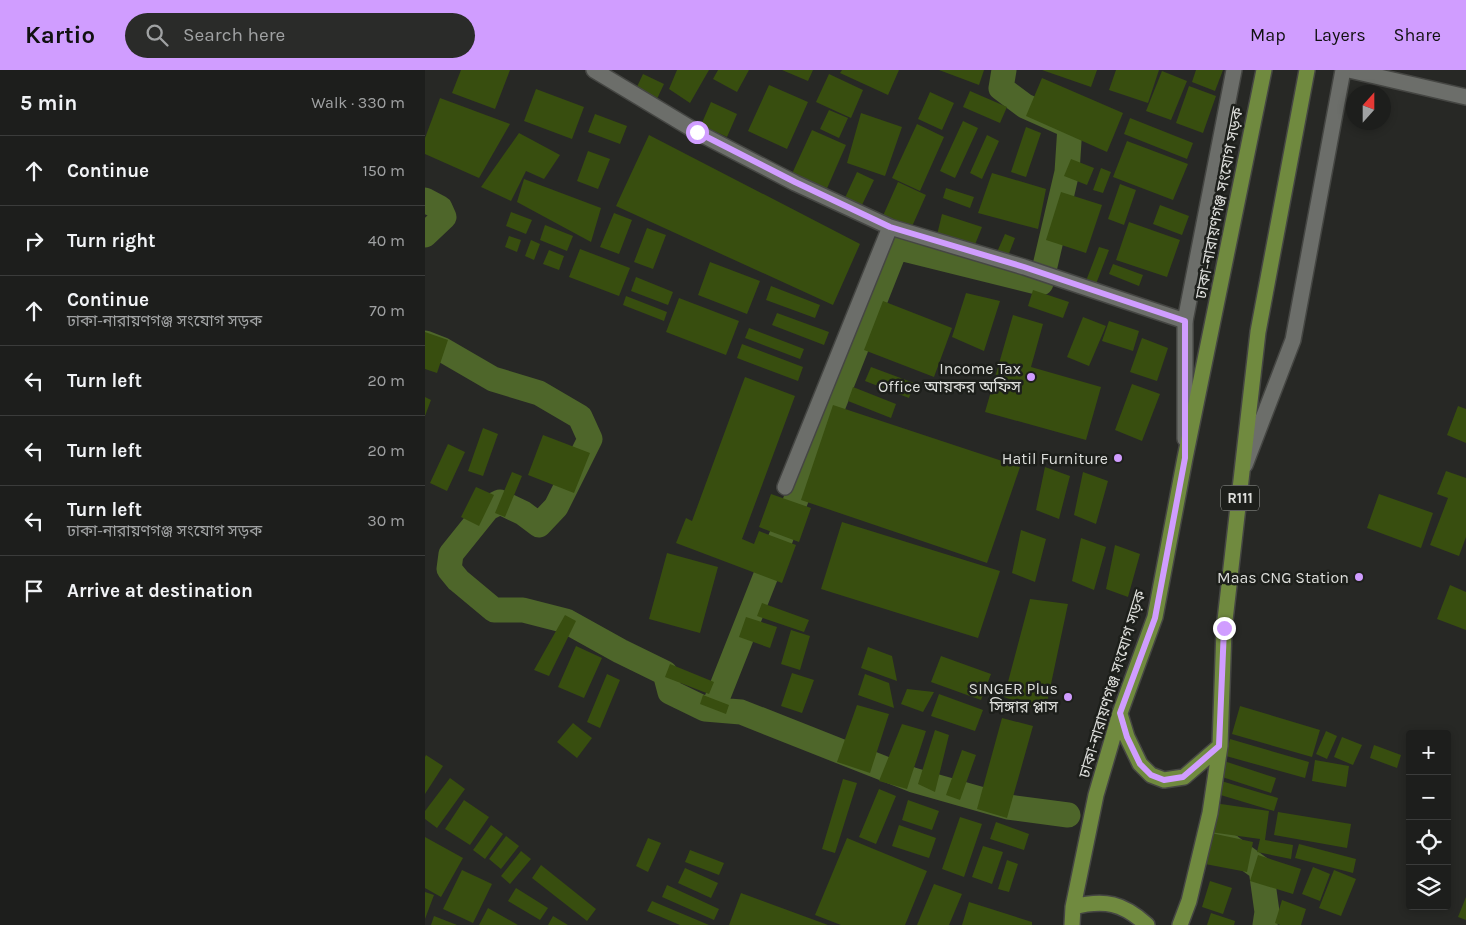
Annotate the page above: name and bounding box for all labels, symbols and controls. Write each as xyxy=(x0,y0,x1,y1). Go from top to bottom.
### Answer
search box xyxy=(125,13,475,58)
text: Kartio xyxy=(25,21,95,49)
icon: search xyxy=(143,21,171,49)
text: Search here xyxy=(183,24,285,46)
text: Map xyxy=(1250,24,1286,46)
text: Layers xyxy=(1314,24,1366,46)
text: Share xyxy=(1394,24,1441,46)
north arrow xyxy=(1346,85,1391,130)
text: 5 min xyxy=(20,91,77,115)
text: Walk · 330 m xyxy=(311,93,405,112)
street label: ঢাকা-নারায়ণগঞ্জ সংযোগ সড়ক xyxy=(1191,104,1247,302)
route start xyxy=(686,121,709,144)
icon: ahead xyxy=(20,157,48,185)
text: Continue xyxy=(67,160,149,182)
text: 150 m xyxy=(362,161,405,180)
icon: right xyxy=(20,227,48,255)
text: Turn right xyxy=(67,230,156,252)
text: 40 m xyxy=(368,231,405,250)
text: Continue xyxy=(67,289,149,311)
icon: ahead xyxy=(20,297,48,325)
text: 70 m xyxy=(369,301,405,320)
text: ঢাকা-নারায়ণগঞ্জ সংযোগ সড়ক xyxy=(67,311,262,330)
place label: Income Tax Office আয়কর অফিস xyxy=(878,359,1022,396)
icon: left xyxy=(20,367,48,395)
text: Turn left xyxy=(67,370,142,392)
text: 20 m xyxy=(367,371,405,390)
marker: Income Tax Office আয়কর অফিস xyxy=(1025,371,1037,383)
icon: left xyxy=(20,437,48,465)
text: Turn left xyxy=(67,440,142,462)
text: 20 m xyxy=(367,441,405,460)
place label: Hatil Furniture xyxy=(1002,449,1108,468)
marker: Hatil Furniture xyxy=(1112,452,1124,464)
road number: R111 xyxy=(1221,486,1259,510)
text: Turn left xyxy=(67,499,142,521)
icon: left xyxy=(20,507,48,535)
text: 30 m xyxy=(367,511,405,530)
text: ঢাকা-নারায়ণগঞ্জ সংযোগ সড়ক xyxy=(67,521,262,540)
place label: Maas CNG Station xyxy=(1217,568,1349,587)
marker: Maas CNG Station xyxy=(1353,571,1365,583)
icon: arrive xyxy=(20,577,48,605)
text: Arrive at destination xyxy=(67,580,253,602)
street label: ঢাকা-নারায়ণগঞ্জ সংযোগ সড়ক xyxy=(1074,587,1150,781)
route end xyxy=(1213,617,1236,640)
place label: SINGER Plus সিঙ্গার প্লাস xyxy=(969,679,1059,716)
marker: SINGER Plus সিঙ্গার প্লাস xyxy=(1062,691,1074,703)
map controls xyxy=(1406,730,1451,910)
button: + xyxy=(1406,730,1451,775)
button: − xyxy=(1406,775,1451,820)
button: locate xyxy=(1406,820,1451,865)
button: layers xyxy=(1406,865,1451,910)

